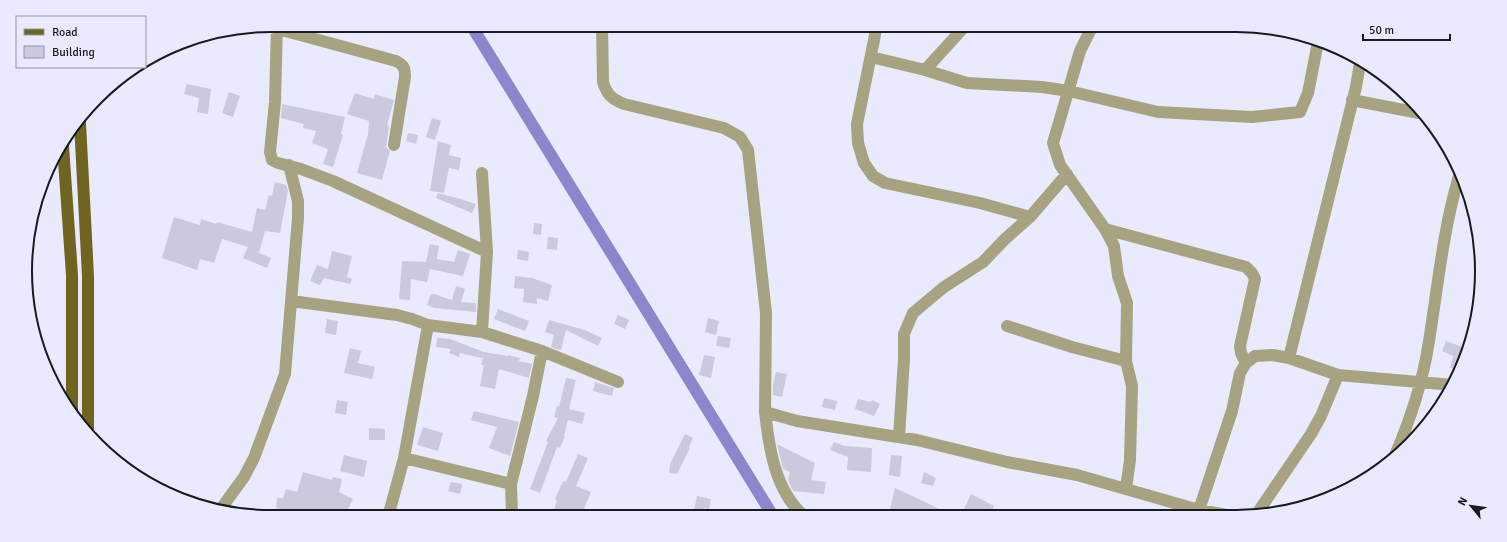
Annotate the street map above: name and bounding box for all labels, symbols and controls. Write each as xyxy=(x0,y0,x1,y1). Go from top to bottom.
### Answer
legend xyxy=(16,16,146,68)
scale bar xyxy=(1363,16,1450,42)
text: 50 m xyxy=(1369,23,1394,38)
text: Road xyxy=(52,25,78,40)
text: Building xyxy=(52,45,95,60)
north arrow xyxy=(1451,486,1491,526)
text: N xyxy=(1455,495,1470,508)

